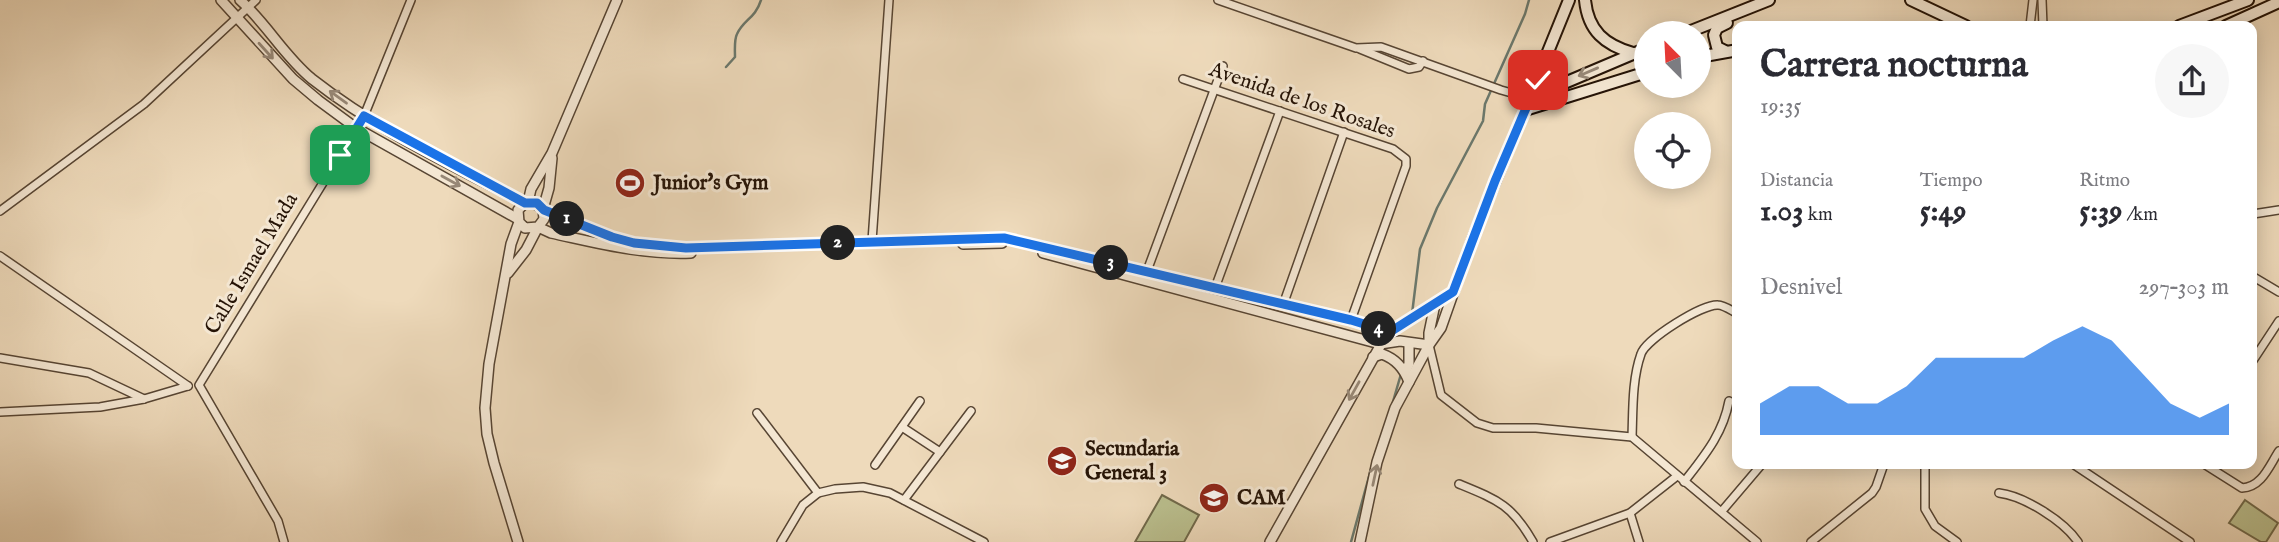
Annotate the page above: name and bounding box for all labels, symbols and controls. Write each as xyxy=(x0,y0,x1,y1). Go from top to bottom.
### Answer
north arrow xyxy=(1634,21,1712,98)
map controls xyxy=(1634,21,1711,189)
one-way arrow xyxy=(258,42,274,60)
text: Carrera nocturna xyxy=(1760,42,2028,90)
button: share xyxy=(2155,44,2229,118)
pin xyxy=(1508,50,1568,110)
street label: Avenida de los Rosales xyxy=(1205,56,1399,145)
icon: check xyxy=(1519,61,1557,99)
one-way arrow xyxy=(1577,67,1599,80)
one-way arrow xyxy=(329,90,348,105)
text: 19:35 xyxy=(1760,92,1802,121)
button: locate xyxy=(1634,112,1711,189)
pin xyxy=(310,125,370,185)
icon: arrive xyxy=(321,136,359,174)
sports icon: Junior's Gym xyxy=(613,166,647,200)
text: Distancia xyxy=(1760,169,1833,193)
text: Tiempo xyxy=(1920,169,1982,193)
text: Ritmo xyxy=(2079,169,2130,193)
place label: Junior's Gym xyxy=(650,170,769,197)
one-way arrow xyxy=(440,174,460,188)
street label: Calle Ismael Mada xyxy=(199,187,305,340)
text: 1.03 xyxy=(1760,193,1804,231)
text: 5:49 xyxy=(1920,193,1966,231)
text: 5:39 xyxy=(2079,193,2122,231)
pin: 1 xyxy=(550,202,584,236)
text: km xyxy=(1804,203,1833,227)
text: /km xyxy=(2122,203,2158,227)
text: 1 xyxy=(563,206,570,230)
pin: 2 xyxy=(820,226,856,260)
text: 2 xyxy=(833,230,842,254)
pin: 3 xyxy=(1094,246,1128,280)
text: 3 xyxy=(1107,250,1114,274)
text: Desnivel xyxy=(1760,273,1842,302)
text: 297–303 m xyxy=(2138,273,2229,302)
pin: 4 xyxy=(1362,312,1396,346)
text: 4 xyxy=(1374,316,1383,340)
one-way arrow xyxy=(1347,380,1361,400)
place label: Secundaria General 3 xyxy=(1085,436,1180,487)
school or university icon: Secundaria General 3 xyxy=(1045,444,1079,478)
one-way arrow xyxy=(1368,464,1382,487)
school or university icon: CAM xyxy=(1197,481,1231,515)
place label: CAM xyxy=(1237,485,1286,512)

